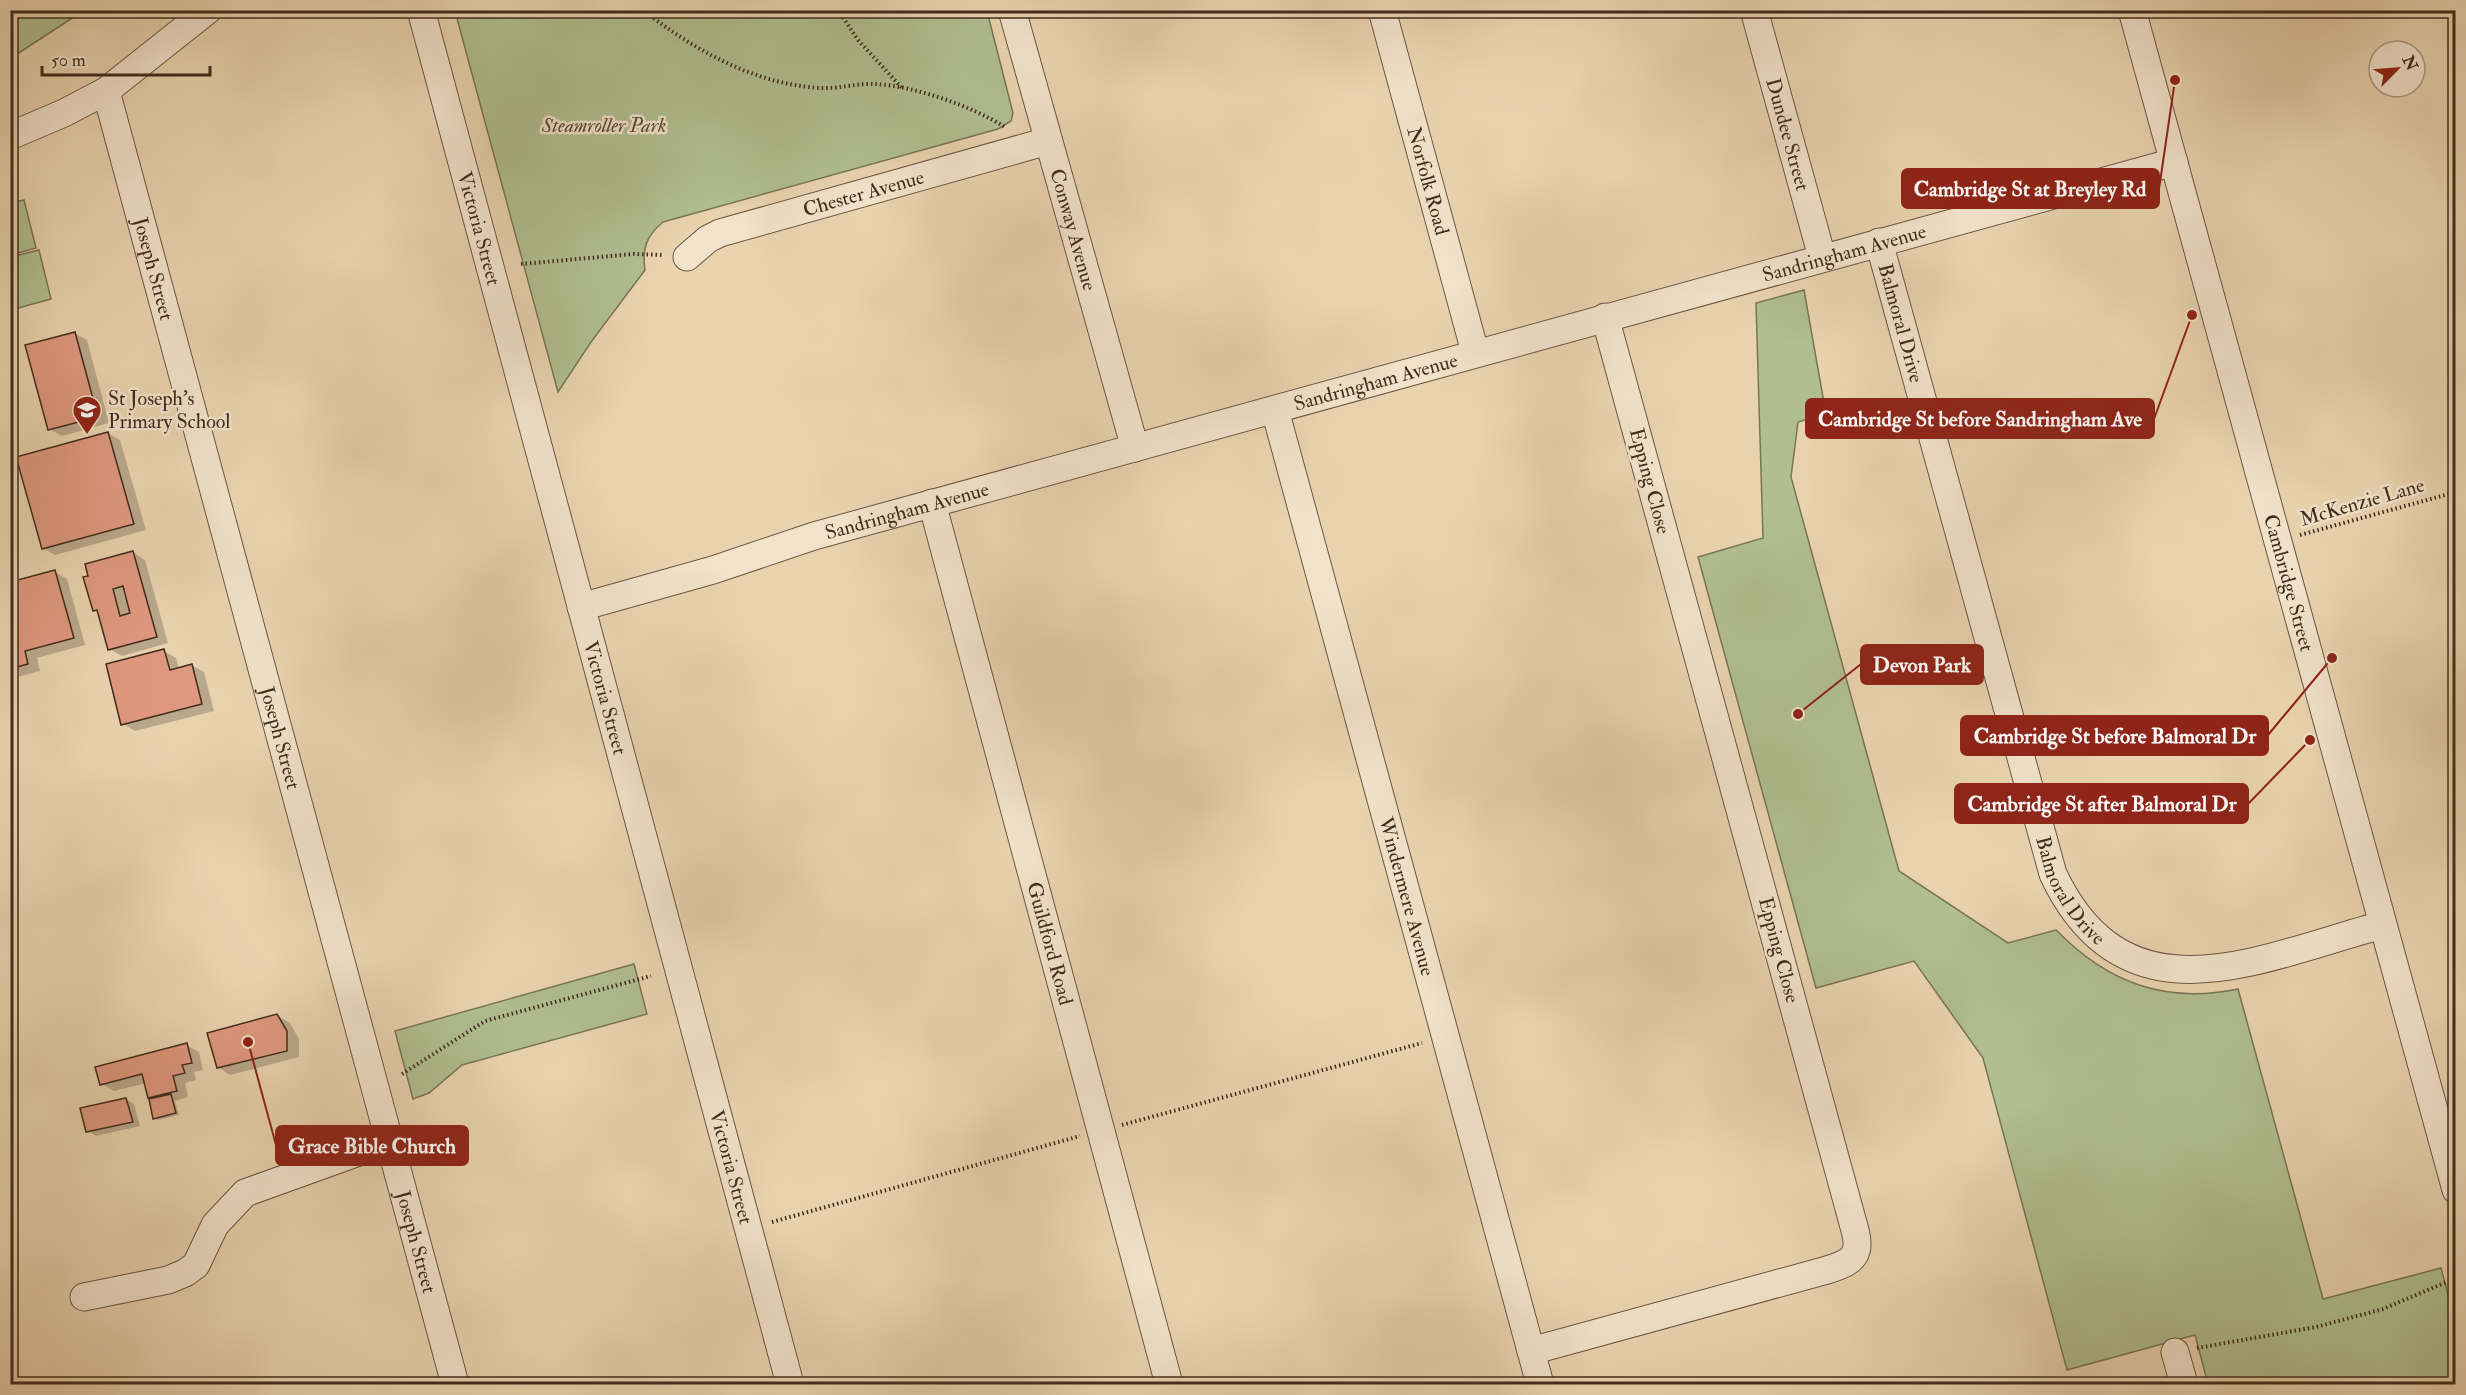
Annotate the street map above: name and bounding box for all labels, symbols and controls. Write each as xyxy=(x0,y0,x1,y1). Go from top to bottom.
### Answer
scale bar xyxy=(42,39,210,77)
north arrow xyxy=(2367,39,2427,99)
text: 50 m xyxy=(51,49,86,72)
text: N xyxy=(2397,51,2422,74)
street label: Dundee Street xyxy=(1761,75,1816,194)
park label: Steamroller Park xyxy=(541,113,666,138)
street label: Norfolk Road xyxy=(1402,124,1455,238)
street label: Chester Avenue xyxy=(800,164,927,222)
street label: Conway Avenue xyxy=(1045,166,1103,293)
street label: Victoria Street xyxy=(452,169,507,288)
callout: Cambridge St at Breyley Rd xyxy=(1902,169,2159,208)
text: Cambridge St at Breyley Rd xyxy=(1914,176,2147,203)
street label: Joseph Street xyxy=(128,213,180,323)
street label: Sandringham Avenue xyxy=(1759,218,1929,287)
street label: Balmoral Drive xyxy=(1873,261,1930,385)
street label: Sandringham Avenue xyxy=(1291,347,1460,416)
place label: St Joseph's Primary School xyxy=(108,386,230,434)
school or university icon: St Joseph's Primary School xyxy=(71,394,103,436)
callout: Cambridge St before Sandringham Ave xyxy=(1806,399,2154,438)
text: Cambridge St before Sandringham Ave xyxy=(1818,406,2142,433)
street label: Epping Close xyxy=(1623,425,1676,537)
street label: McKenzie Lane xyxy=(2297,472,2427,532)
street label: Sandringham Avenue xyxy=(822,476,992,545)
street label: Cambridge Street xyxy=(2259,511,2320,655)
street label: Victoria Street xyxy=(578,638,633,758)
callout: Devon Park xyxy=(1861,645,1983,684)
text: Devon Park xyxy=(1873,652,1972,679)
street label: Joseph Street xyxy=(255,683,307,793)
callout: Cambridge St before Balmoral Dr xyxy=(1961,716,2268,755)
text: Cambridge St before Balmoral Dr xyxy=(1974,723,2257,750)
callout: Cambridge St after Balmoral Dr xyxy=(1955,784,2248,823)
text: Cambridge St after Balmoral Dr xyxy=(1968,791,2238,818)
street label: Windermere Avenue xyxy=(1374,813,1441,978)
street label: Balmoral Drive xyxy=(2031,833,2110,950)
street label: Guildford Road xyxy=(1022,879,1079,1008)
street label: Epping Close xyxy=(1752,894,1805,1006)
street label: Victoria Street xyxy=(704,1107,759,1227)
callout: Grace Bible Church xyxy=(276,1126,468,1165)
text: Grace Bible Church xyxy=(288,1133,456,1160)
street label: Joseph Street xyxy=(391,1187,443,1297)

